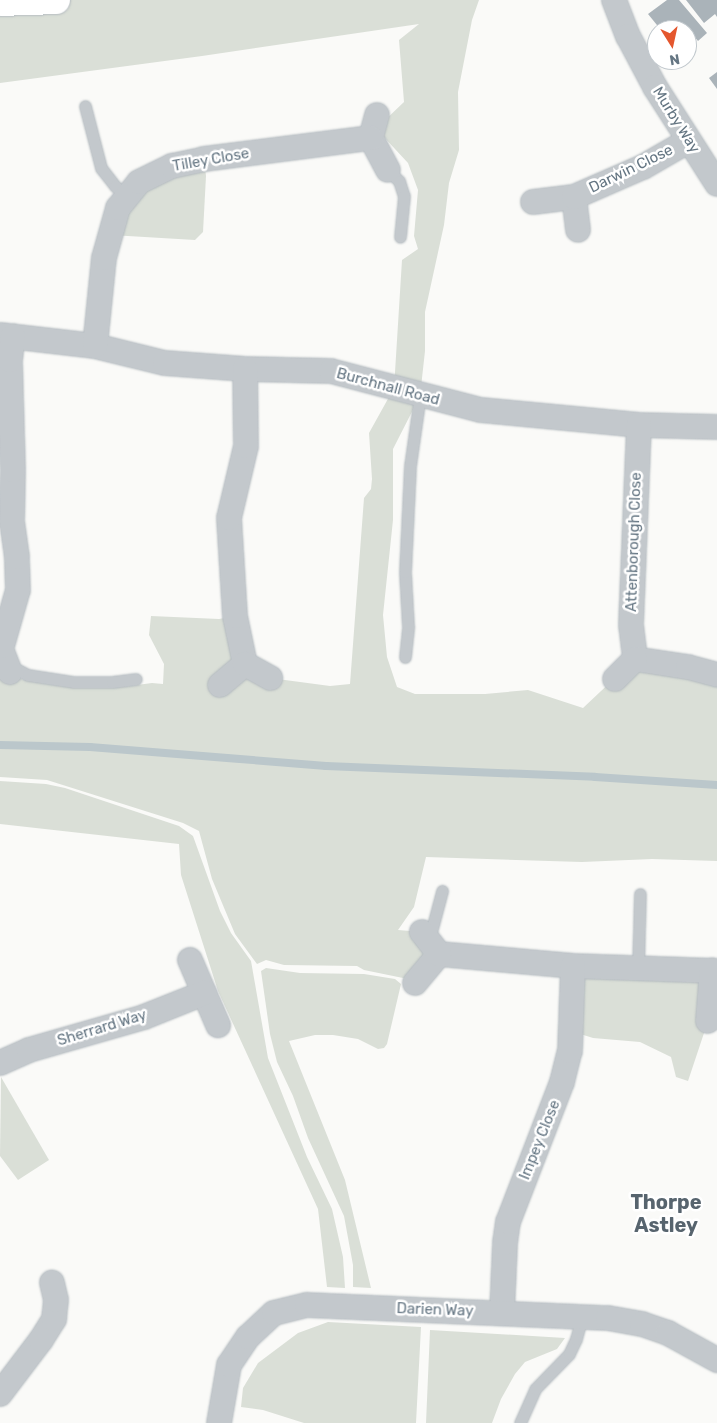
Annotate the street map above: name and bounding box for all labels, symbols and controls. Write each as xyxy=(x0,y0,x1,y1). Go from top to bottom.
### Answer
north arrow xyxy=(647,20,697,70)
text: N xyxy=(668,50,681,69)
street label: Murby Way xyxy=(648,83,704,157)
street label: Darwin Close xyxy=(586,141,676,197)
street label: Tilley Close xyxy=(171,144,251,176)
street label: Burchnall Road xyxy=(335,365,441,409)
street label: Attenborough Close xyxy=(623,472,645,612)
street label: Sherrard Way xyxy=(55,1006,149,1050)
street label: Impey Close xyxy=(516,1097,564,1183)
district label: Thorpe Astley xyxy=(630,1191,702,1238)
street label: Darien Way xyxy=(396,1300,474,1320)

